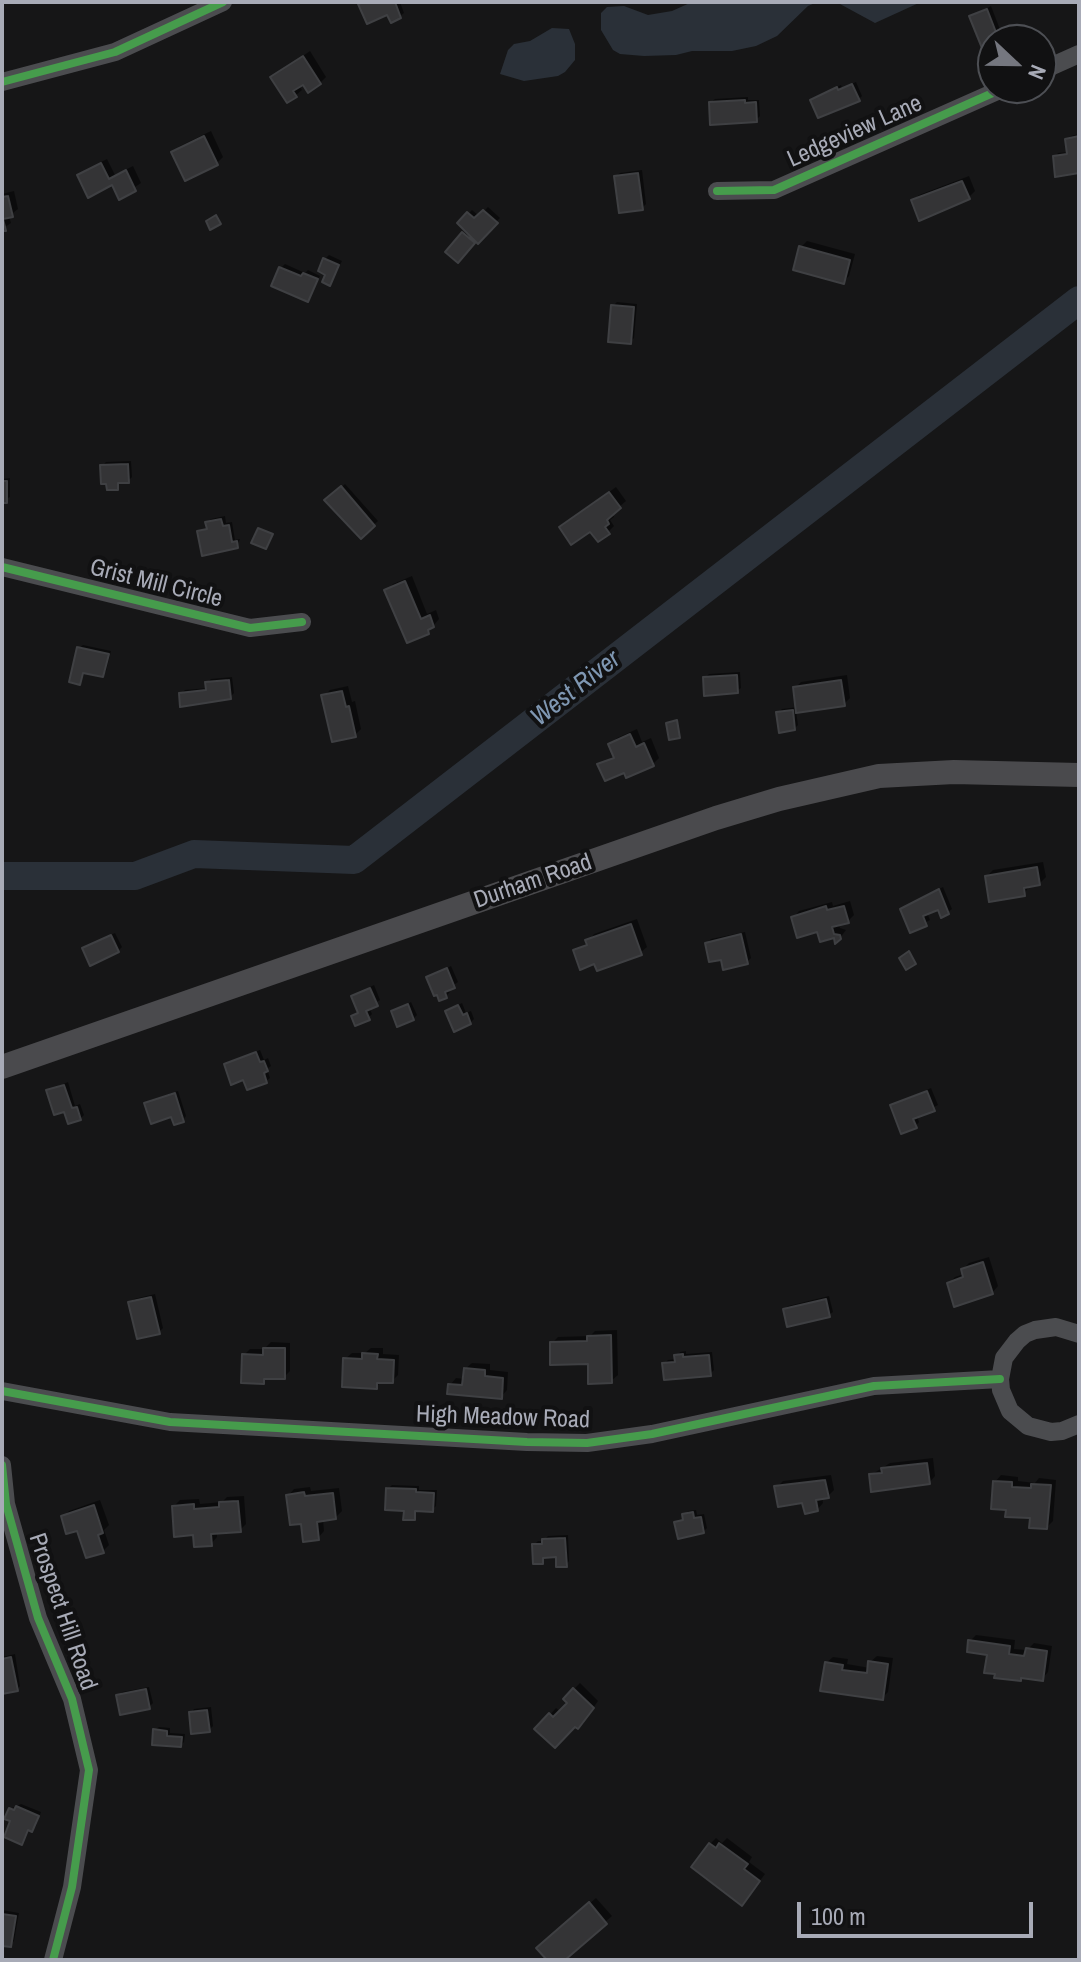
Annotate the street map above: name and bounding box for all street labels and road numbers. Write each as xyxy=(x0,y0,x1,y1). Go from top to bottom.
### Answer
street label: Ledgeview Lane xyxy=(783,89,927,175)
street label: Grist Mill Circle xyxy=(87,554,225,614)
street label: Durham Road xyxy=(470,848,596,916)
street label: High Meadow Road xyxy=(416,1401,590,1435)
street label: Prospect Hill Road xyxy=(22,1530,102,1694)

